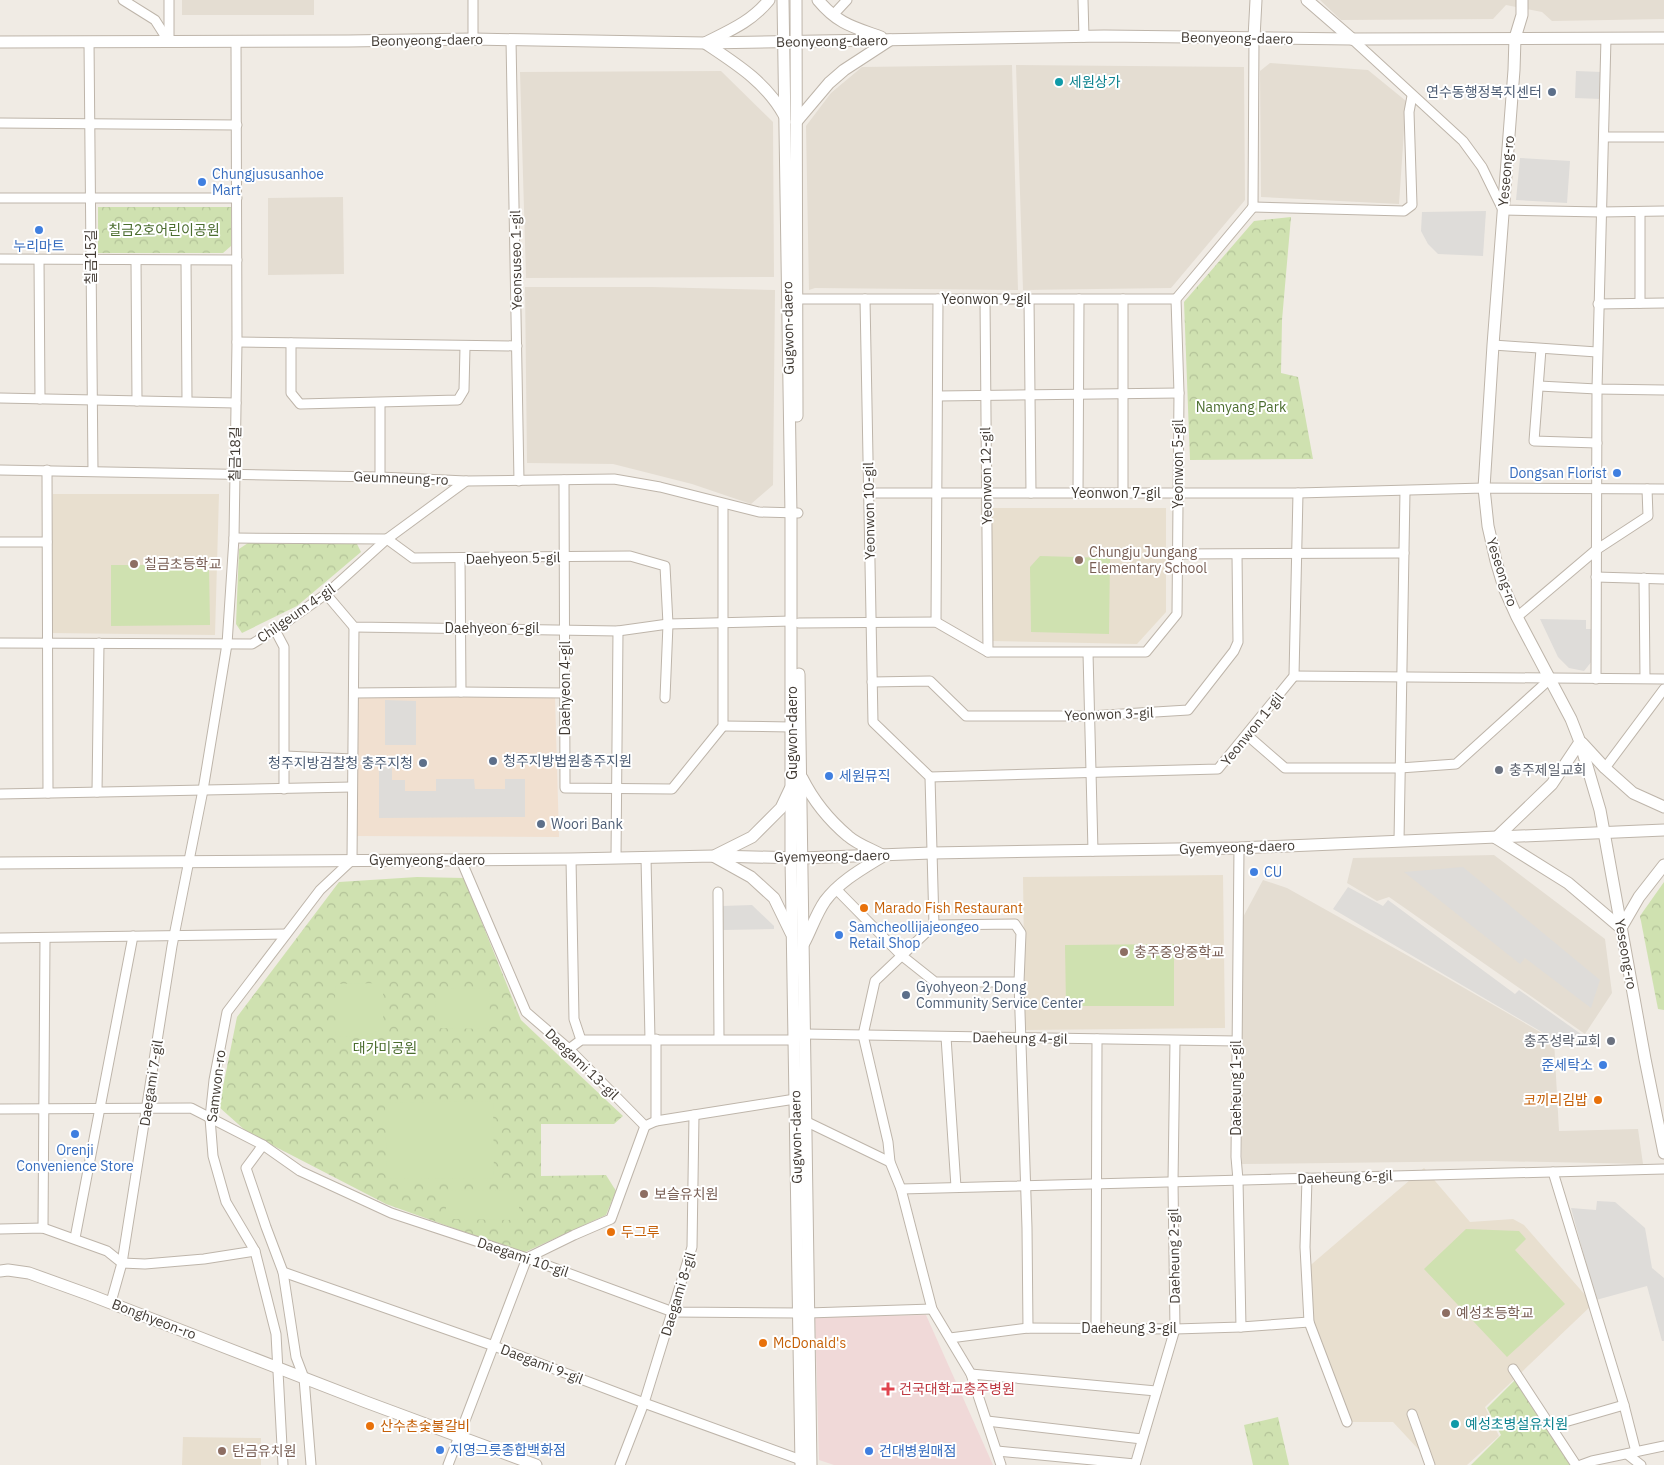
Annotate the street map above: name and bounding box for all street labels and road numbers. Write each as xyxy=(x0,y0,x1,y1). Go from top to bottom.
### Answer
street label: Beonyeong-daero xyxy=(1181,28,1293,48)
street label: Beonyeong-daero xyxy=(371,30,483,50)
street label: Beonyeong-daero xyxy=(776,31,888,51)
street label: Yeseong-ro xyxy=(1494,134,1518,207)
street label: Yeonsuseo 1-gil xyxy=(506,210,526,310)
street label: 칠금15길 xyxy=(82,229,100,285)
street label: Gugwon-daero xyxy=(778,281,798,375)
street label: Yeonwon 9-gil xyxy=(941,290,1031,308)
street label: Yeonwon 5-gil xyxy=(1169,419,1187,509)
street label: 칠금18길 xyxy=(226,426,244,482)
street label: Yeonwon 12-gil xyxy=(976,427,996,525)
street label: Yeonwon 10-gil xyxy=(859,462,879,560)
street label: Geumneung-ro xyxy=(353,467,449,489)
street label: Yeonwon 7-gil xyxy=(1071,484,1161,502)
street label: Yeseong-ro xyxy=(1482,535,1522,609)
street label: Daehyeon 5-gil xyxy=(465,548,561,568)
street label: Chilgeum 4-gil xyxy=(254,579,339,647)
street label: Daehyeon 6-gil xyxy=(445,619,540,637)
street label: Daehyeon 4-gil xyxy=(556,640,574,735)
street label: Gugwon-daero xyxy=(783,686,801,780)
street label: Yeonwon 1-gil xyxy=(1217,688,1287,769)
street label: Yeonwon 3-gil xyxy=(1064,703,1154,725)
street label: Gyemyeong-daero xyxy=(1179,836,1296,858)
street label: Gyemyeong-daero xyxy=(774,846,890,866)
street label: Gyemyeong-daero xyxy=(369,851,485,869)
street label: Yeseong-ro xyxy=(1611,917,1641,991)
street label: Daegami 13-gil xyxy=(541,1024,623,1104)
street label: Daeheung 4-gil xyxy=(972,1028,1068,1048)
street label: Daegami 7-gil xyxy=(135,1038,167,1127)
street label: Daeheung 1-gil xyxy=(1227,1040,1245,1136)
street label: Samwon-ro xyxy=(203,1049,229,1123)
street label: Gugwon-daero xyxy=(786,1090,806,1184)
street label: Daeheung 6-gil xyxy=(1297,1166,1393,1188)
street label: Daeheung 2-gil xyxy=(1164,1208,1184,1304)
street label: Daegami 10-gil xyxy=(475,1233,571,1281)
street label: Daegami 8-gil xyxy=(657,1250,699,1338)
street label: Bonghyeon-ro xyxy=(109,1295,199,1343)
street label: Daeheung 3-gil xyxy=(1081,1319,1177,1337)
street label: Daegami 9-gil xyxy=(498,1340,586,1388)

